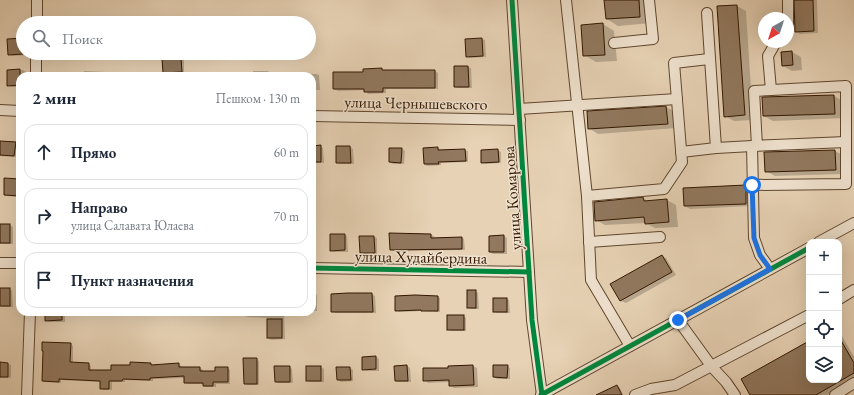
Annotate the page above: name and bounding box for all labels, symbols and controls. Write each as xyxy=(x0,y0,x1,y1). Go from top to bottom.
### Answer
north arrow xyxy=(758,12,794,48)
search box xyxy=(16,16,316,60)
icon: search xyxy=(30,27,52,49)
text: Поиск xyxy=(62,29,103,48)
text: 2 мин xyxy=(32,87,76,109)
text: Пешком · 130 m xyxy=(216,90,300,107)
street label: улица Чернышевского xyxy=(344,91,488,115)
icon: ahead xyxy=(33,141,55,163)
text: Прямо xyxy=(71,143,116,162)
text: 60 m xyxy=(274,144,299,161)
street label: улица Комарова xyxy=(498,145,526,251)
route start xyxy=(743,176,761,194)
text: Направо xyxy=(71,198,128,217)
icon: right xyxy=(33,205,55,227)
text: 70 m xyxy=(274,208,299,225)
text: улица Салавата Юлаева xyxy=(71,217,194,234)
map controls xyxy=(806,239,842,383)
button: + xyxy=(806,239,842,275)
street label: улица Худайбердина xyxy=(355,245,488,269)
icon: arrive xyxy=(33,269,55,291)
text: Пункт назначения xyxy=(71,271,194,290)
button: − xyxy=(806,275,842,311)
route end xyxy=(669,311,687,329)
button: locate xyxy=(806,311,842,347)
button: layers xyxy=(806,347,842,383)

